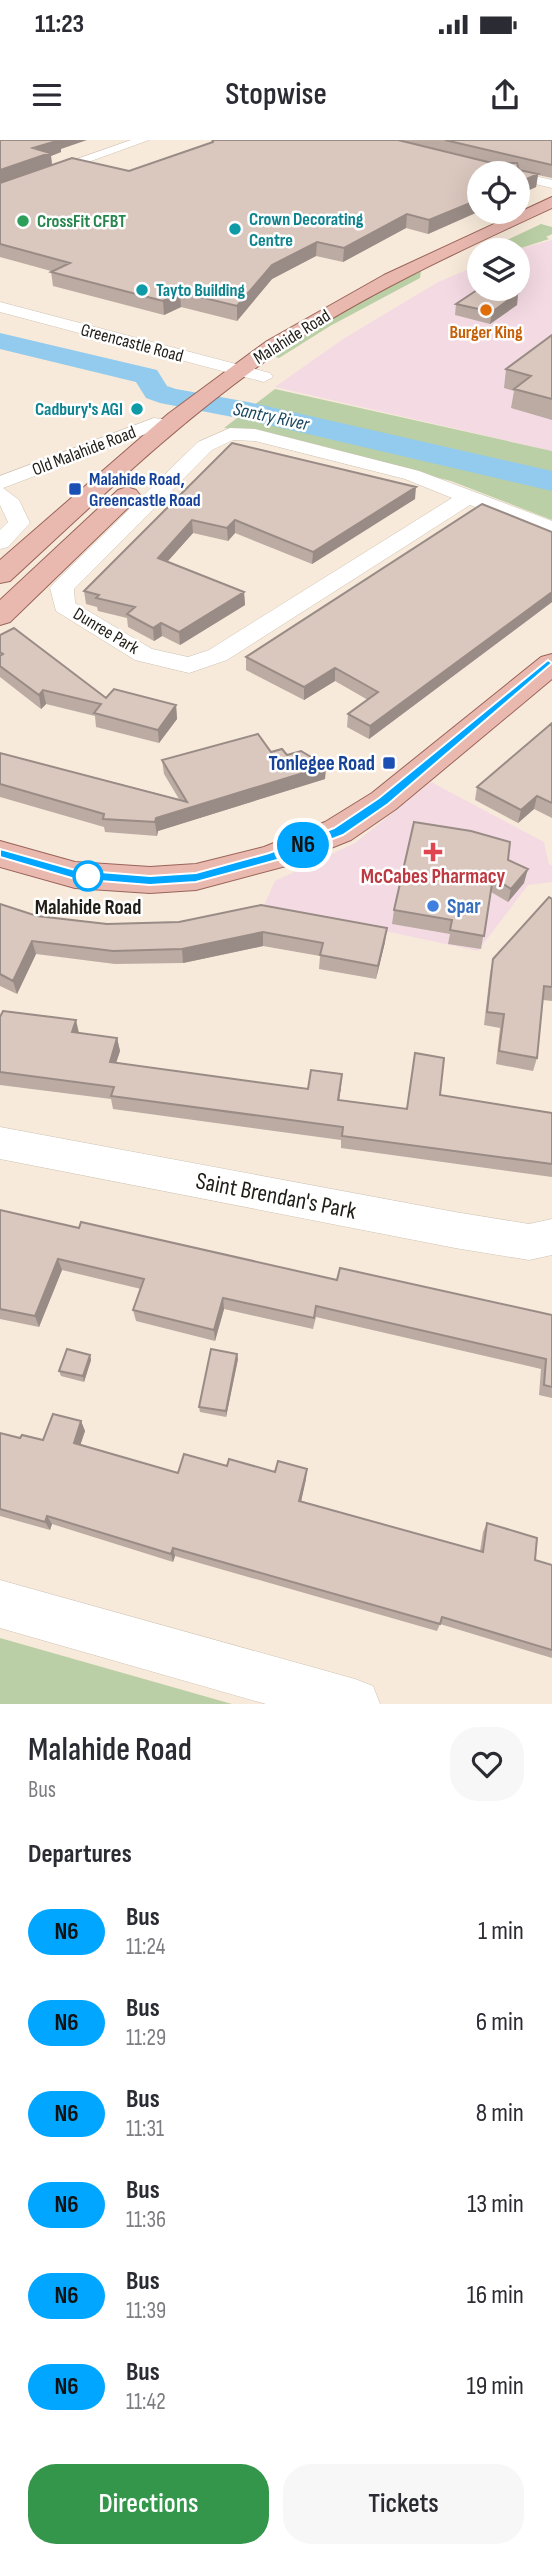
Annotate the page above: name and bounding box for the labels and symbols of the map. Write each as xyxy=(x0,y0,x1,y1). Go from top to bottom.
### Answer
place label: Crown Decorating Centre xyxy=(249,209,364,251)
place label: CrossFit CFBT xyxy=(37,211,126,232)
marker: CrossFit CFBT xyxy=(15,213,31,229)
marker: Crown Decorating Centre xyxy=(227,221,243,237)
place label: Tayto Building xyxy=(156,280,245,301)
marker: Tayto Building xyxy=(134,282,150,298)
marker: Burger King xyxy=(478,302,494,318)
street label: Malahide Road xyxy=(250,305,334,369)
street label: Greencastle Road xyxy=(78,319,186,367)
place label: Burger King xyxy=(449,322,523,343)
water label: Santry River xyxy=(231,398,312,436)
place label: Cadbury's AGI xyxy=(35,399,123,420)
marker: Cadbury's AGI xyxy=(129,401,145,417)
street label: Old Malahide Road xyxy=(29,422,139,480)
place label: Malahide Road, Greencastle Road xyxy=(89,469,201,511)
marker: Malahide Road, Greencastle Road xyxy=(67,481,83,497)
street label: Dunree Park xyxy=(69,603,143,659)
place label: Tonlegee Road xyxy=(269,751,375,776)
marker: Tonlegee Road xyxy=(381,755,397,771)
line badge: N6 xyxy=(272,822,334,868)
marker: McCabes Pharmacy xyxy=(425,844,441,860)
marker: Malahide Road xyxy=(73,861,103,891)
place label: McCabes Pharmacy xyxy=(361,864,506,889)
place label: Spar xyxy=(447,894,481,919)
place label: Malahide Road xyxy=(35,895,141,920)
marker: Spar xyxy=(425,898,441,914)
street label: Saint Brendan's Park xyxy=(193,1166,359,1226)

